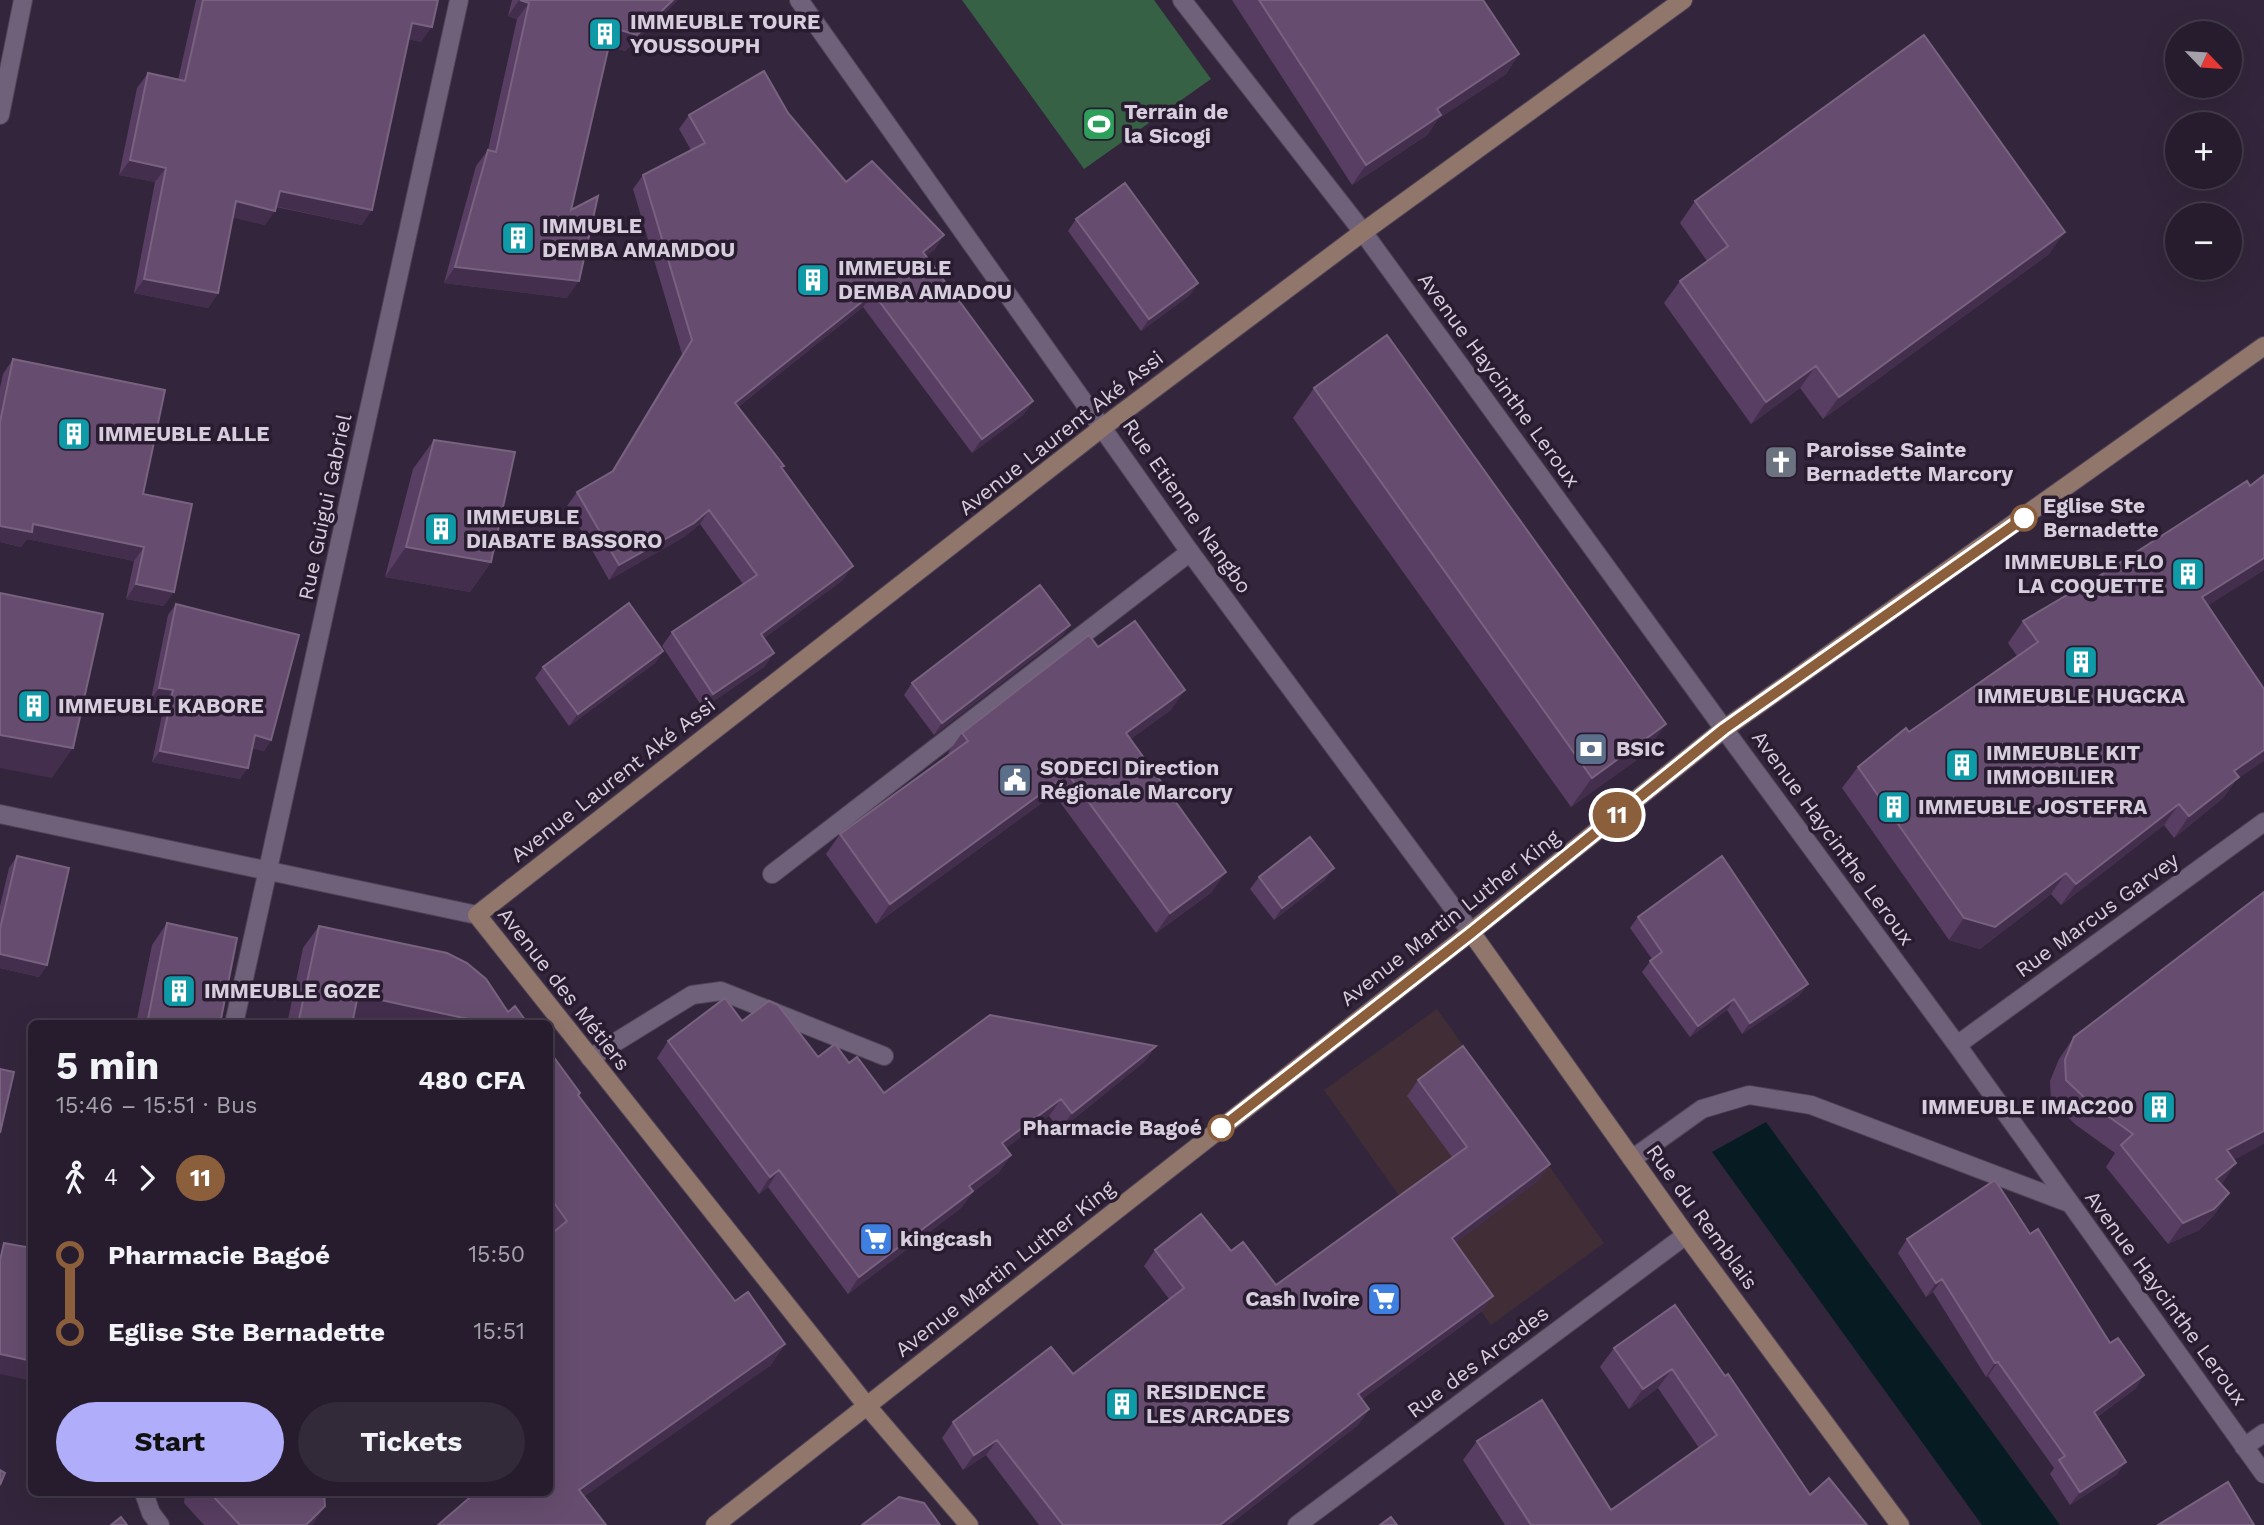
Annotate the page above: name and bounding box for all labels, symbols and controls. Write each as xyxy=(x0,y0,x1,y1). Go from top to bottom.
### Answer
place label: IMMEUBLE TOURE YOUSSOUPH xyxy=(630,9,820,58)
building icon: IMMEUBLE TOURE YOUSSOUPH xyxy=(586,15,624,53)
north arrow xyxy=(2165,21,2242,98)
map controls xyxy=(2165,21,2242,280)
place label: Terrain de la Sicogi xyxy=(1124,99,1229,148)
sports icon: Terrain de la Sicogi xyxy=(1080,105,1118,143)
button: + xyxy=(2165,112,2242,189)
button: − xyxy=(2165,203,2242,280)
place label: IMMUBLE DEMBA AMAMDOU xyxy=(542,213,735,262)
building icon: IMMUBLE DEMBA AMAMDOU xyxy=(499,219,537,257)
place label: IMMEUBLE DEMBA AMADOU xyxy=(838,255,1012,304)
building icon: IMMEUBLE DEMBA AMADOU xyxy=(794,261,832,299)
street label: Avenue Haycinthe Leroux xyxy=(1413,267,1586,492)
street label: Avenue Laurent Aké Assi xyxy=(954,345,1168,520)
street label: Rue Guigui Gabriel xyxy=(293,411,357,602)
street label: Rue Etienne Nangbo xyxy=(1118,413,1257,598)
building icon: IMMEUBLE ALLE xyxy=(55,415,93,453)
place label: IMMEUBLE ALLE xyxy=(98,421,270,446)
place label: Paroisse Sainte Bernadette Marcory xyxy=(1806,437,2013,486)
church icon: Paroisse Sainte Bernadette Marcory xyxy=(1762,443,1800,481)
place label: Eglise Ste Bernadette xyxy=(2043,493,2159,542)
place label: IMMEUBLE DIABATE BASSORO xyxy=(466,504,663,553)
marker: Eglise Ste Bernadette xyxy=(2011,505,2037,531)
building icon: IMMEUBLE DIABATE BASSORO xyxy=(422,510,460,548)
place label: IMMEUBLE FLO LA COQUETTE xyxy=(2004,549,2164,598)
building icon: IMMEUBLE FLO LA COQUETTE xyxy=(2169,555,2207,593)
building icon: IMMEUBLE HUGCKA xyxy=(2062,643,2100,681)
place label: IMMEUBLE HUGCKA xyxy=(1977,683,2186,708)
building icon: IMMEUBLE KABORE xyxy=(15,687,53,725)
street label: Avenue Laurent Aké Assi xyxy=(506,692,720,867)
place label: IMMEUBLE KABORE xyxy=(58,693,264,718)
street label: Avenue Haycinthe Leroux xyxy=(1747,725,1920,950)
bank icon: BSIC xyxy=(1572,730,1610,768)
place label: BSIC xyxy=(1616,736,1665,761)
place label: IMMEUBLE KIT IMMOBILIER xyxy=(1986,740,2141,789)
building icon: IMMEUBLE KIT IMMOBILIER xyxy=(1943,746,1981,784)
place label: SODECI Direction Régionale Marcory xyxy=(1040,755,1233,804)
public building icon: SODECI Direction Régionale Marcory xyxy=(996,761,1034,799)
building icon: IMMEUBLE JOSTEFRA xyxy=(1875,788,1913,826)
line badge: 11 xyxy=(1586,792,1648,838)
place label: IMMEUBLE JOSTEFRA xyxy=(1918,794,2148,819)
text: 11 xyxy=(1607,801,1627,829)
street label: Avenue Martin Luther King xyxy=(1335,824,1565,1011)
street label: Rue Marcus Garvey xyxy=(2010,847,2183,982)
street label: Avenue des Métiers xyxy=(493,902,636,1075)
building icon: IMMEUBLE GOZE xyxy=(160,972,198,1010)
place label: IMMEUBLE GOZE xyxy=(204,978,380,1003)
text: 5 min xyxy=(56,1044,159,1088)
text: 480 CFA xyxy=(418,1065,525,1095)
building icon: IMMEUBLE IMAC200 xyxy=(2140,1088,2178,1126)
text: 15:46 – 15:51 · Bus xyxy=(56,1092,257,1119)
place label: IMMEUBLE IMAC200 xyxy=(1921,1094,2134,1119)
place label: Pharmacie Bagoé xyxy=(1023,1115,1202,1140)
marker: Pharmacie Bagoé xyxy=(1208,1115,1234,1141)
street label: Rue du Remblais xyxy=(1641,1139,1763,1294)
icon: walk xyxy=(56,1159,94,1197)
icon: forward xyxy=(128,1159,166,1197)
text: 4 xyxy=(104,1164,118,1191)
text: 11 xyxy=(190,1164,211,1192)
street label: Avenue Martin Luther King xyxy=(890,1175,1120,1362)
street label: Avenue Haycinthe Leroux xyxy=(2080,1185,2253,1410)
supermarket icon: kingcash xyxy=(857,1220,895,1258)
place label: kingcash xyxy=(900,1226,992,1251)
text: Pharmacie Bagoé xyxy=(108,1240,330,1270)
text: 15:50 xyxy=(468,1241,525,1268)
supermarket icon: Cash Ivoire xyxy=(1365,1280,1403,1318)
place label: Cash Ivoire xyxy=(1245,1286,1360,1311)
street label: Rue des Arcades xyxy=(1402,1300,1553,1423)
text: Eglise Ste Bernadette xyxy=(108,1317,385,1347)
text: 15:51 xyxy=(473,1318,525,1345)
place label: RESIDENCE LES ARCADES xyxy=(1146,1379,1290,1428)
building icon: RESIDENCE LES ARCADES xyxy=(1103,1385,1141,1423)
button: Start xyxy=(56,1402,284,1482)
button: Tickets xyxy=(298,1402,525,1482)

